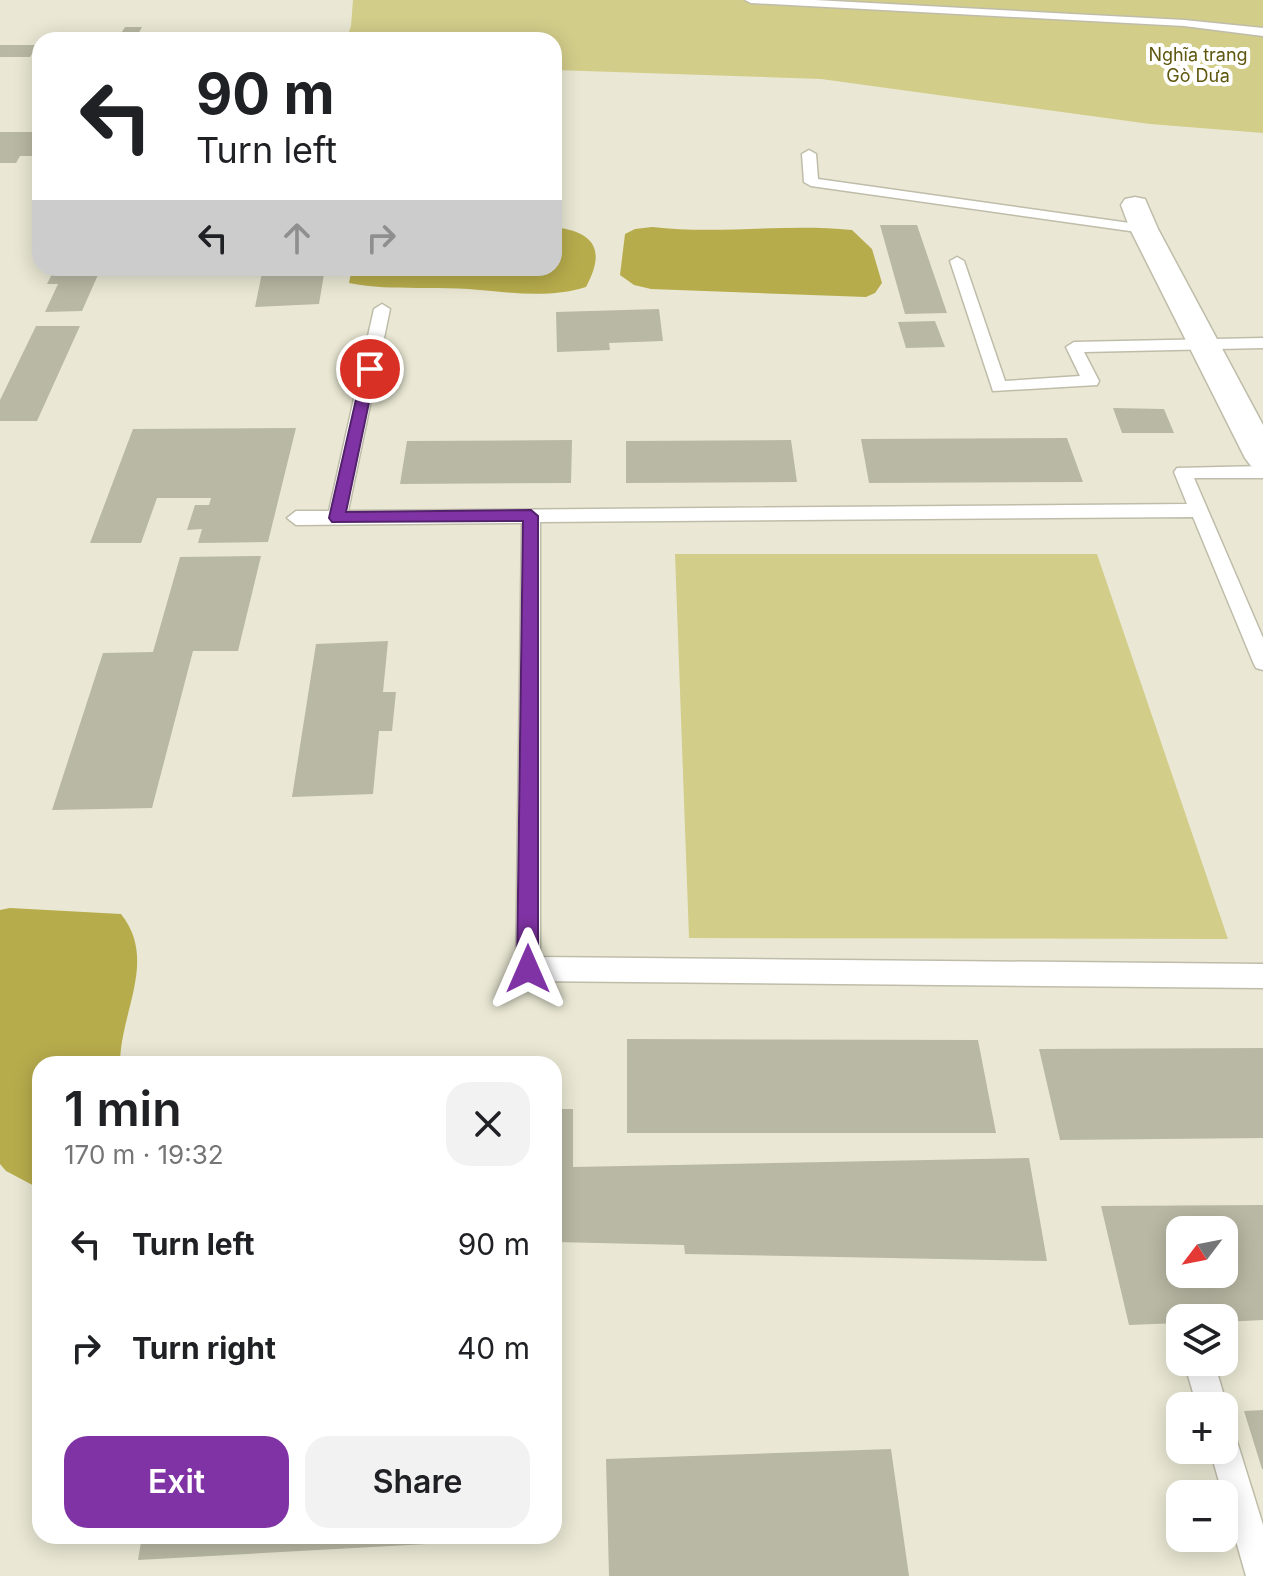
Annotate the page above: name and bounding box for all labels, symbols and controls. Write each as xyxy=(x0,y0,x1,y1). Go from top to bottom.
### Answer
park label: Nghĩa trang Gò Dưa xyxy=(1148,44,1248,86)
text: 90 m xyxy=(196,60,335,128)
icon: left xyxy=(64,64,168,168)
text: Turn left xyxy=(196,128,337,172)
icon: left xyxy=(191,216,235,260)
icon: ahead xyxy=(275,216,319,260)
icon: right xyxy=(359,216,403,260)
pin xyxy=(336,335,404,403)
icon: arrive xyxy=(348,347,392,391)
position arrow xyxy=(486,927,570,1011)
text: 1 min xyxy=(64,1079,182,1138)
button: close xyxy=(446,1082,530,1166)
text: 170 m · 19:32 xyxy=(64,1139,224,1170)
north arrow xyxy=(1166,1216,1238,1288)
map controls xyxy=(1166,1216,1238,1552)
icon: left xyxy=(64,1222,108,1266)
text: Turn left xyxy=(132,1226,254,1262)
text: 90 m xyxy=(458,1226,530,1262)
button: layers xyxy=(1166,1304,1238,1376)
icon: right xyxy=(64,1326,108,1370)
text: Turn right xyxy=(132,1330,276,1366)
text: 40 m xyxy=(457,1330,530,1366)
button: + xyxy=(1166,1392,1238,1464)
button: Exit xyxy=(64,1436,289,1528)
button: Share xyxy=(305,1436,530,1528)
button: − xyxy=(1166,1480,1238,1552)

